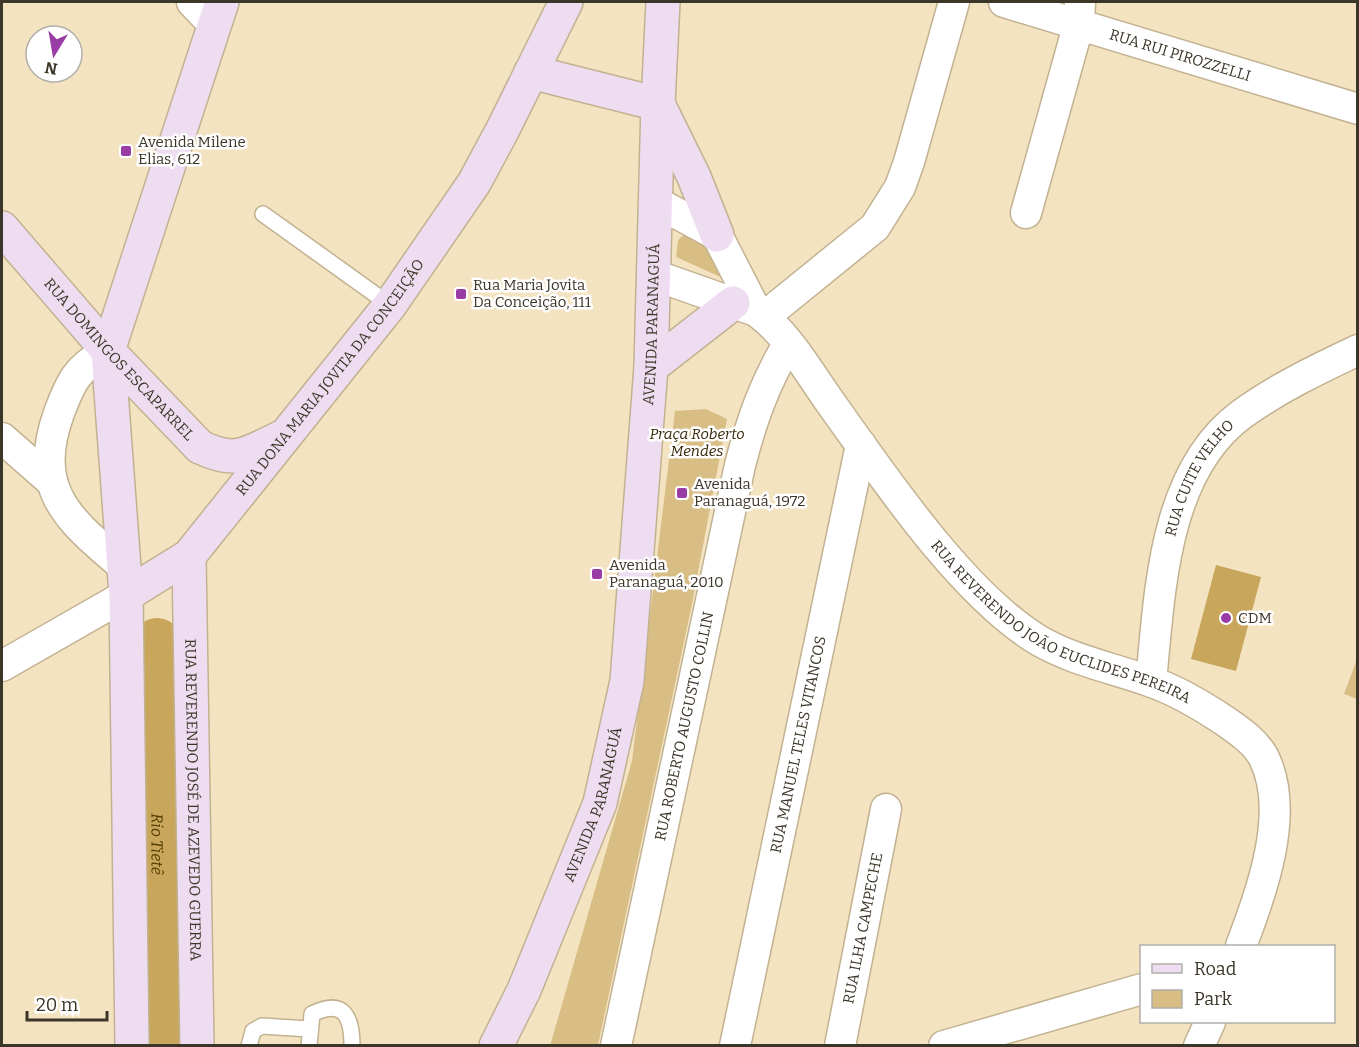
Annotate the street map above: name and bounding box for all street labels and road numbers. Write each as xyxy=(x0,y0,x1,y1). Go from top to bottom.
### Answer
street label: RUA RUI PIROZZELLI xyxy=(1107,25,1253,85)
street label: AVENIDA PARANAGUÁ xyxy=(639,243,663,406)
street label: RUA DONA MARIA JOVITA DA CONCEIÇÃO xyxy=(232,255,428,499)
street label: RUA DOMINGOS ESCAPARREL xyxy=(40,274,198,444)
street label: RUA CUITE VELHO xyxy=(1161,416,1238,538)
street label: RUA REVERENDO JOÃO EUCLIDES PEREIRA xyxy=(927,536,1194,707)
street label: RUA ROBERTO AUGUSTO COLLIN xyxy=(651,610,717,842)
street label: RUA MANUEL TELES VITANCOS xyxy=(767,634,830,855)
street label: RUA REVERENDO JOSÉ DE AZEVEDO GUERRA xyxy=(181,639,205,962)
street label: AVENIDA PARANAGUÁ xyxy=(560,725,626,885)
street label: RUA ILHA CAMPECHE xyxy=(839,851,886,1005)

